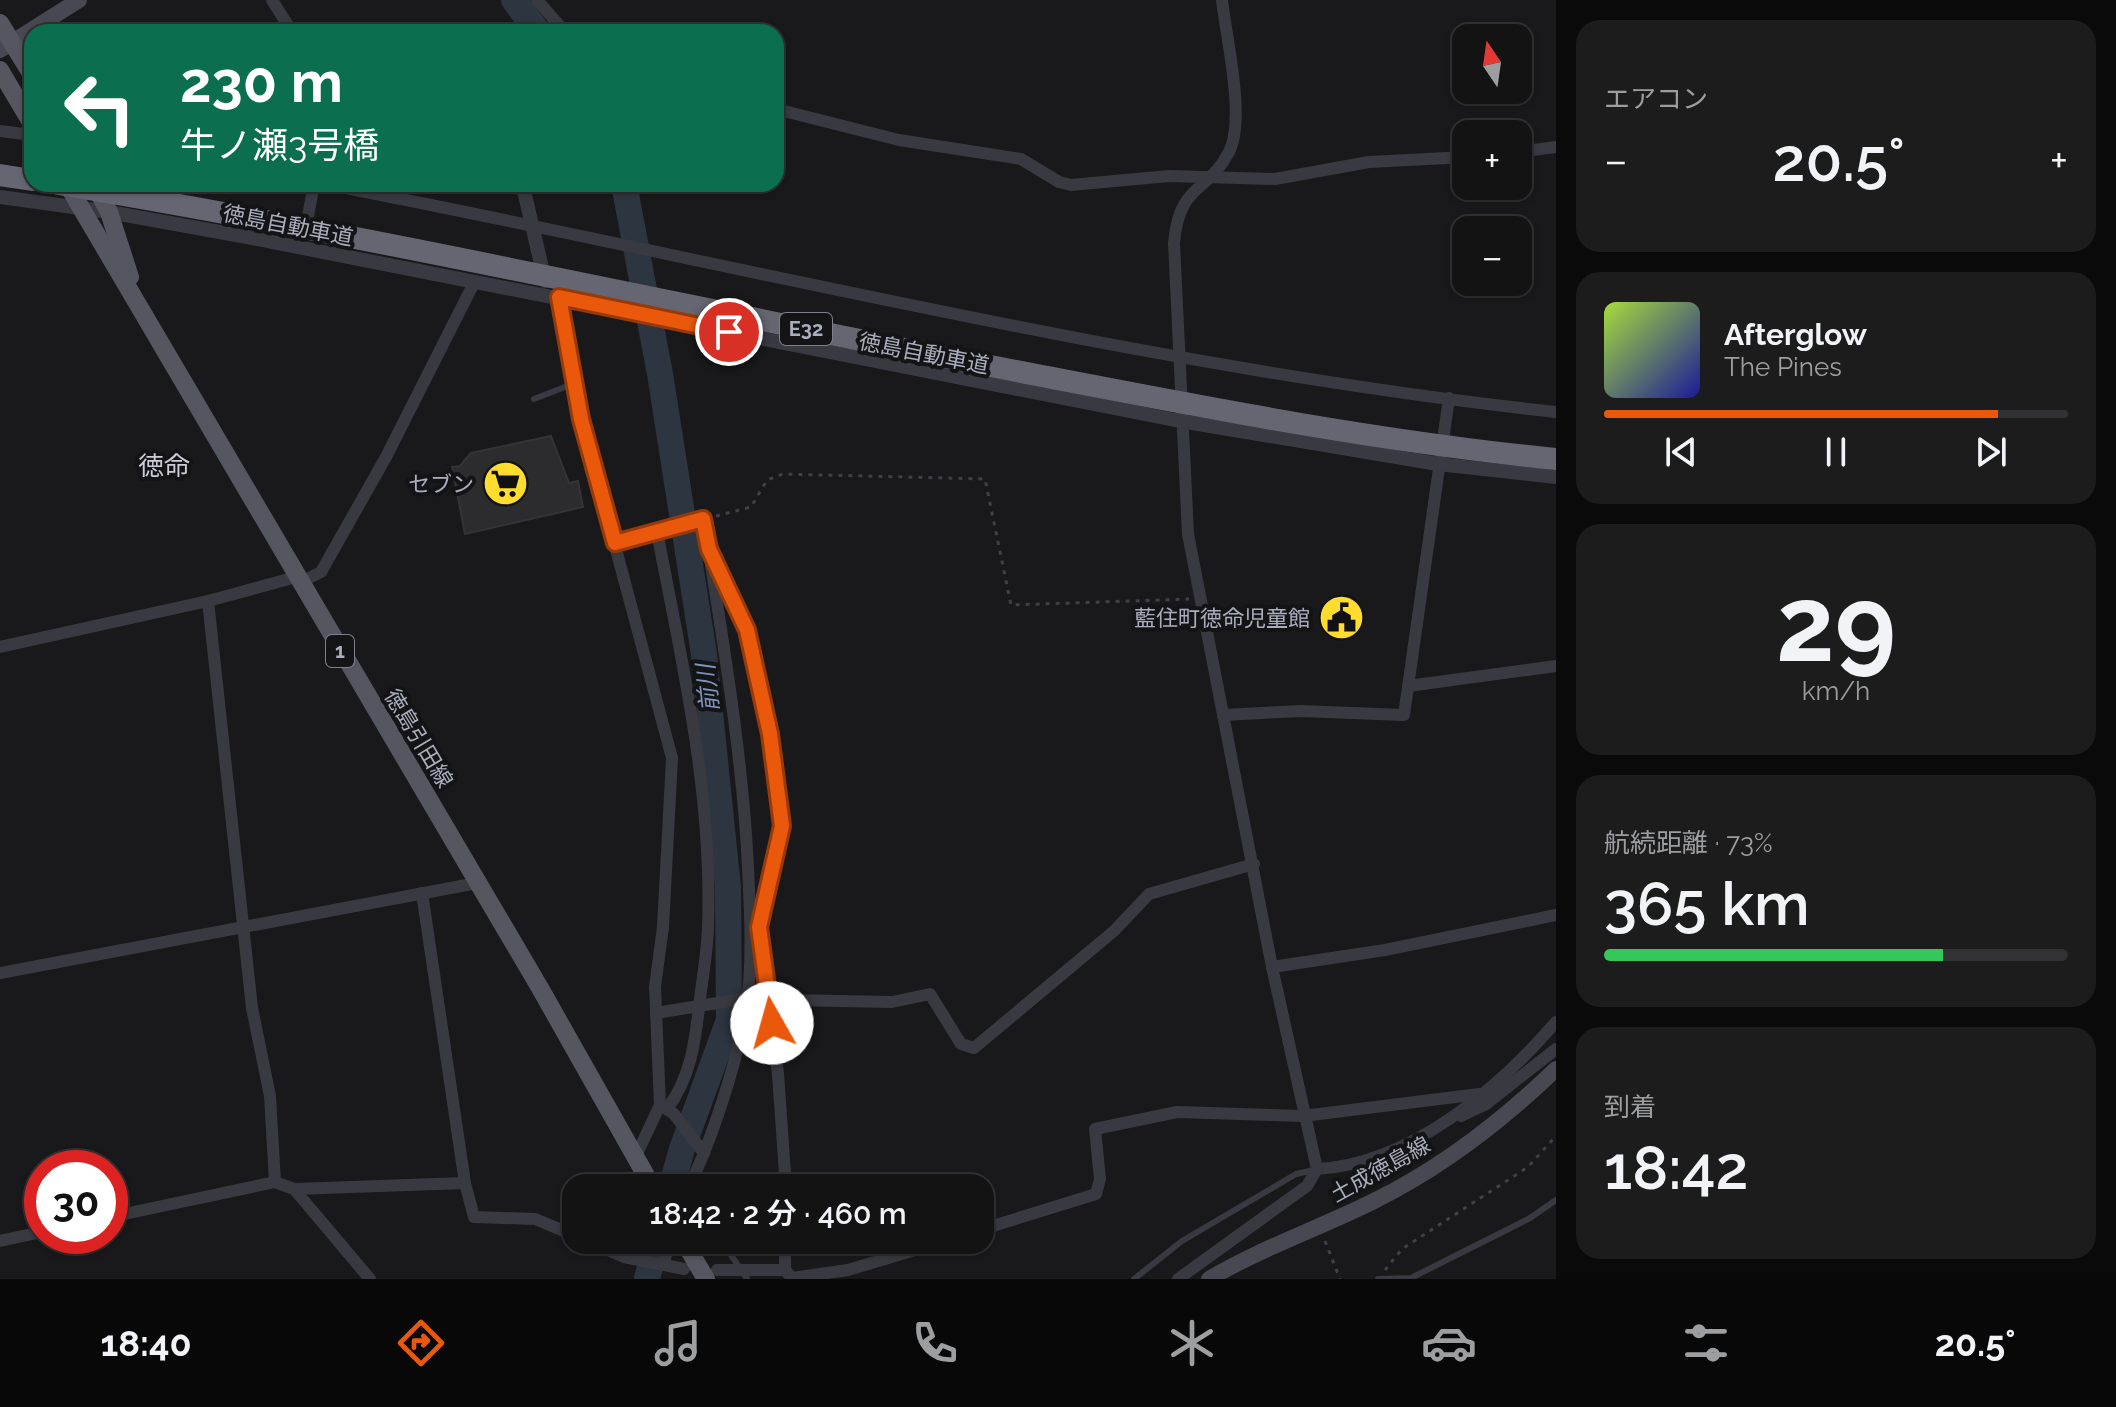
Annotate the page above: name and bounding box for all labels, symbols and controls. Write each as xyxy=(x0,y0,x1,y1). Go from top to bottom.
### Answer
north arrow xyxy=(1452,24,1532,104)
map controls xyxy=(1452,24,1532,296)
text: 230 m xyxy=(180,49,343,115)
icon: left xyxy=(48,56,152,160)
text: エアコン xyxy=(1604,84,1708,114)
button: + xyxy=(1452,120,1532,200)
text: 牛ノ瀬3号橋 xyxy=(180,124,379,166)
text: 20.5° xyxy=(1773,125,1905,195)
text: − xyxy=(1604,135,1628,186)
text: + xyxy=(2050,135,2068,186)
street label: 徳島自動車道 xyxy=(221,200,355,250)
button: − xyxy=(1452,216,1532,296)
pin xyxy=(695,298,763,366)
icon: arrive xyxy=(707,310,751,354)
road number: E32 xyxy=(780,313,832,345)
text: Afterglow xyxy=(1724,317,1867,352)
street label: 徳島自動車道 xyxy=(857,328,991,378)
text: The Pines xyxy=(1724,352,1842,382)
icon: previous xyxy=(1659,430,1703,474)
icon: pause xyxy=(1814,430,1858,474)
icon: next xyxy=(1969,430,2013,474)
district label: 徳命 xyxy=(138,451,190,481)
supermarket icon: セブン xyxy=(481,460,529,508)
place label: セブン xyxy=(408,471,474,497)
text: 29 xyxy=(1776,563,1896,685)
public building icon: 藍住町徳命児童館 xyxy=(1317,594,1365,642)
place label: 藍住町徳命児童館 xyxy=(1134,605,1310,631)
road number: 1 xyxy=(326,635,354,667)
water label: 前川 xyxy=(690,660,724,713)
text: km/h xyxy=(1802,676,1870,706)
street label: 徳島引田線 xyxy=(380,684,458,792)
text: 航続距離 · 73% xyxy=(1604,828,1773,858)
text: 365 km xyxy=(1604,869,1810,939)
position arrow xyxy=(730,981,814,1065)
text: 到着 xyxy=(1604,1092,1656,1122)
street label: 土成徳島線 xyxy=(1326,1131,1434,1207)
text: 18:42 xyxy=(1604,1133,1748,1203)
speed limit sign: 30 xyxy=(24,1150,128,1254)
text: 18:42 · 2 分 · 460 m xyxy=(649,1196,907,1231)
icon: directions xyxy=(393,1315,449,1371)
icon: music xyxy=(650,1315,706,1371)
icon: phone xyxy=(907,1315,963,1371)
icon: climate xyxy=(1164,1315,1220,1371)
icon: car xyxy=(1421,1315,1477,1371)
icon: filters xyxy=(1678,1315,1734,1371)
text: 18:40 xyxy=(101,1322,192,1364)
text: 20.5° xyxy=(1935,1322,2015,1364)

